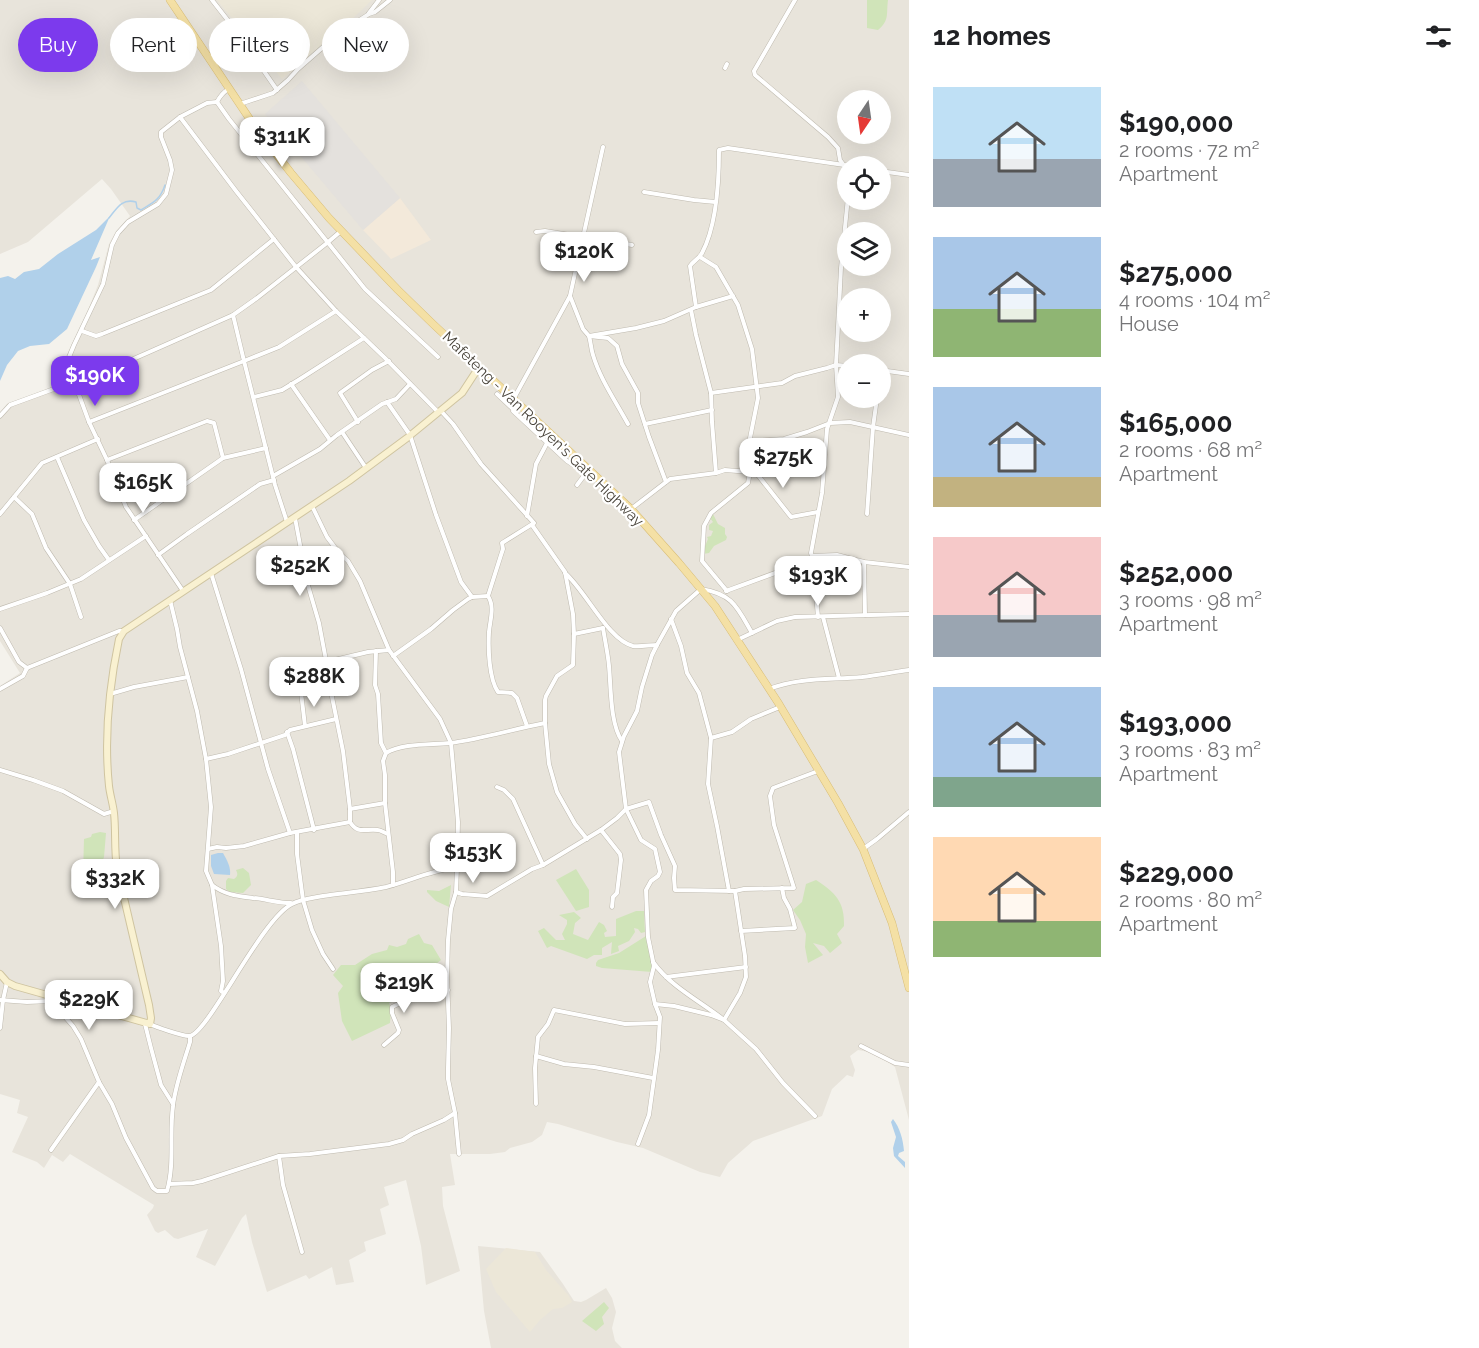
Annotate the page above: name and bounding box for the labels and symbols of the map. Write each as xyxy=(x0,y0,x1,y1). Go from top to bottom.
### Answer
north arrow xyxy=(837,90,891,144)
pin: $311K xyxy=(240,117,324,168)
pin: $120K xyxy=(542,232,626,283)
street label: Mafeteng - Van Rooyen's Gate Highway xyxy=(439,328,647,530)
pin: $190K xyxy=(53,356,137,407)
pin: $275K xyxy=(741,438,825,489)
pin: $165K xyxy=(101,463,185,514)
pin: $252K xyxy=(258,546,342,597)
pin: $193K xyxy=(776,556,860,607)
pin: $288K xyxy=(272,657,356,708)
pin: $153K xyxy=(431,833,515,884)
pin: $332K xyxy=(73,859,157,910)
pin: $219K xyxy=(362,963,446,1014)
pin: $229K xyxy=(47,980,131,1031)

